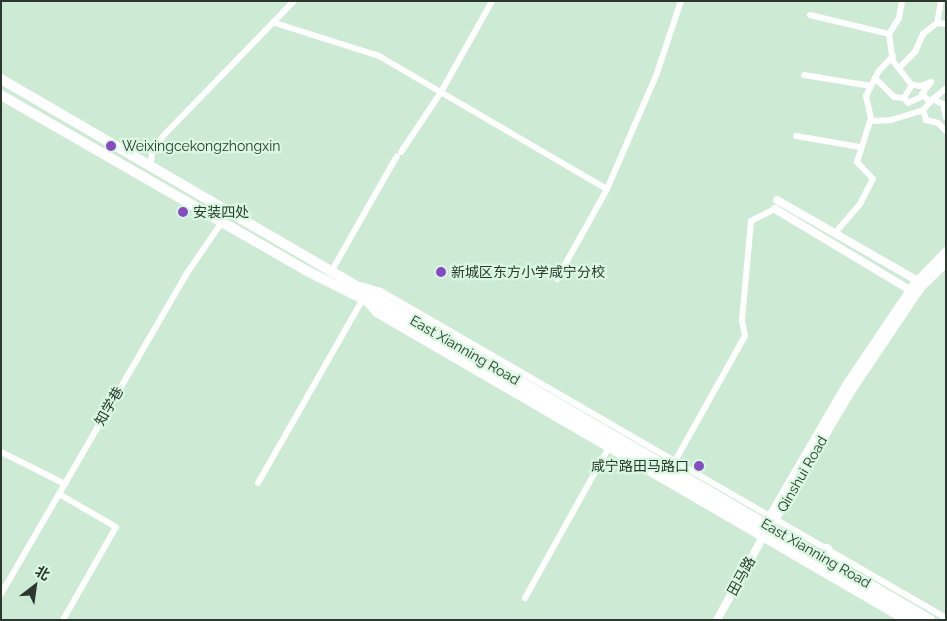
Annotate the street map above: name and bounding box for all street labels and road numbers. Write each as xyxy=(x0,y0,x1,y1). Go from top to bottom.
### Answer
street label: East Xianning Road xyxy=(407,312,523,388)
street label: 知学巷 xyxy=(91,384,127,428)
street label: Qinshui Road xyxy=(773,433,831,515)
street label: East Xianning Road xyxy=(758,515,874,591)
street label: 田马路 xyxy=(723,554,759,598)

